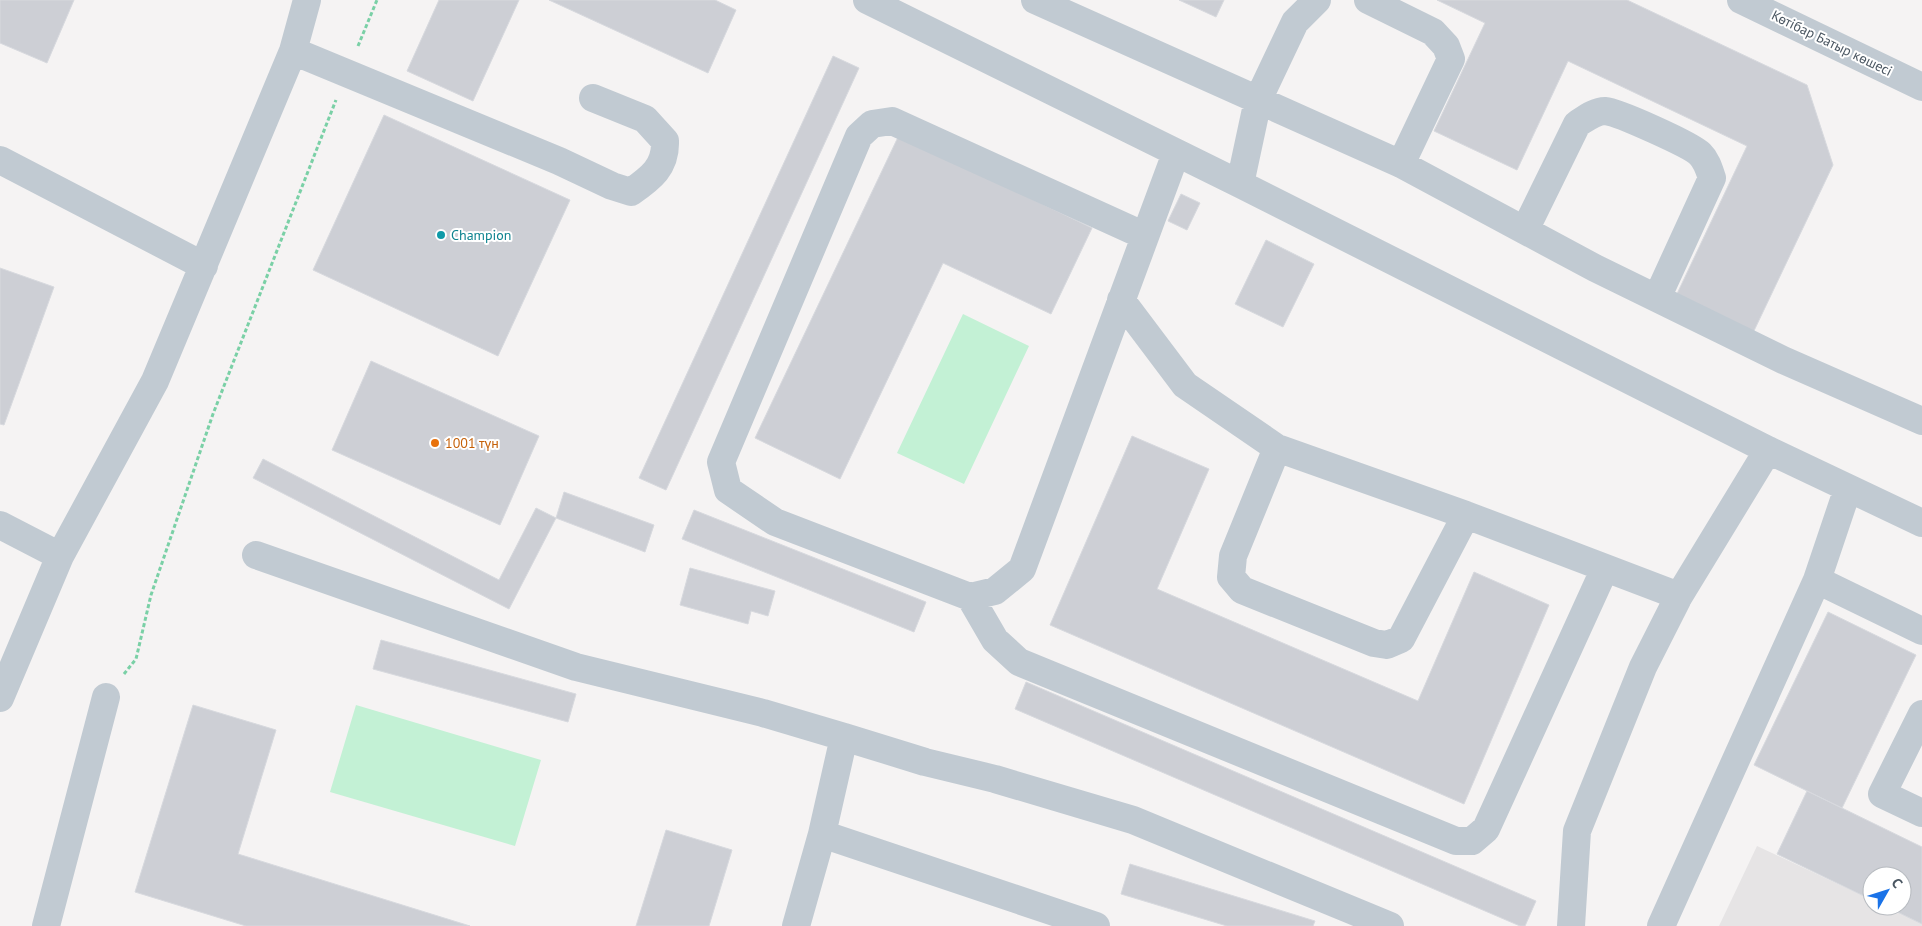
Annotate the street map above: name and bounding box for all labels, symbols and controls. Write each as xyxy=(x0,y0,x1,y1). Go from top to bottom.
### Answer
street label: Көтібар Батыр көшесі xyxy=(1769,6,1895,80)
place label: Champion xyxy=(451,226,511,244)
marker: Champion xyxy=(435,229,447,241)
place label: 1001 түн xyxy=(445,434,499,452)
marker: 1001 түн xyxy=(429,437,441,449)
north arrow xyxy=(1862,866,1912,916)
text: С xyxy=(1888,874,1907,892)

